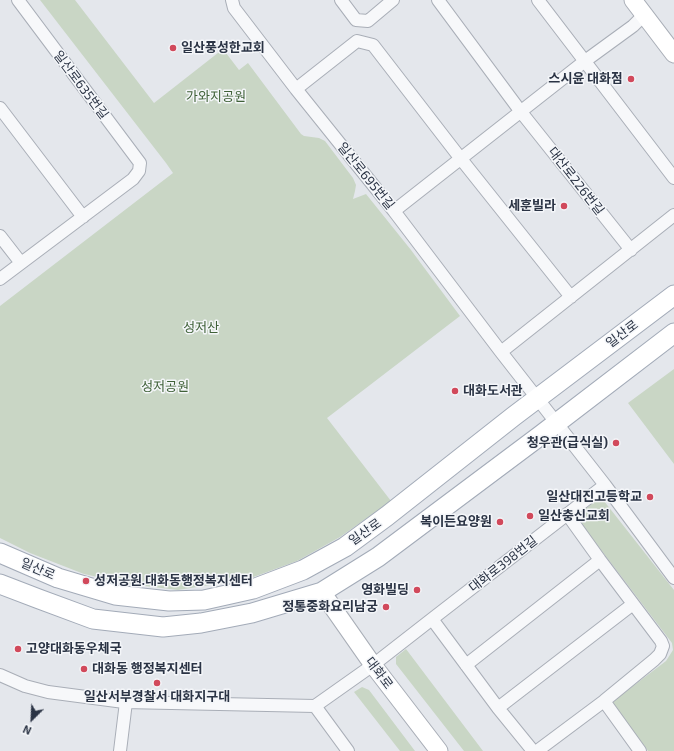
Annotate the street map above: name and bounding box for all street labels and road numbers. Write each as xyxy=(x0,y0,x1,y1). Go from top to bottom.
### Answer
street label: 일산로635번길 xyxy=(50,48,112,122)
street label: 일산로695번길 xyxy=(334,139,398,213)
street label: 대산로226번길 xyxy=(545,144,607,218)
street label: 일산로 xyxy=(603,317,641,351)
street label: 일산로 xyxy=(346,515,384,549)
street label: 대화로398번길 xyxy=(466,533,540,595)
street label: 일산로 xyxy=(18,555,58,583)
street label: 대화로 xyxy=(362,654,396,692)

